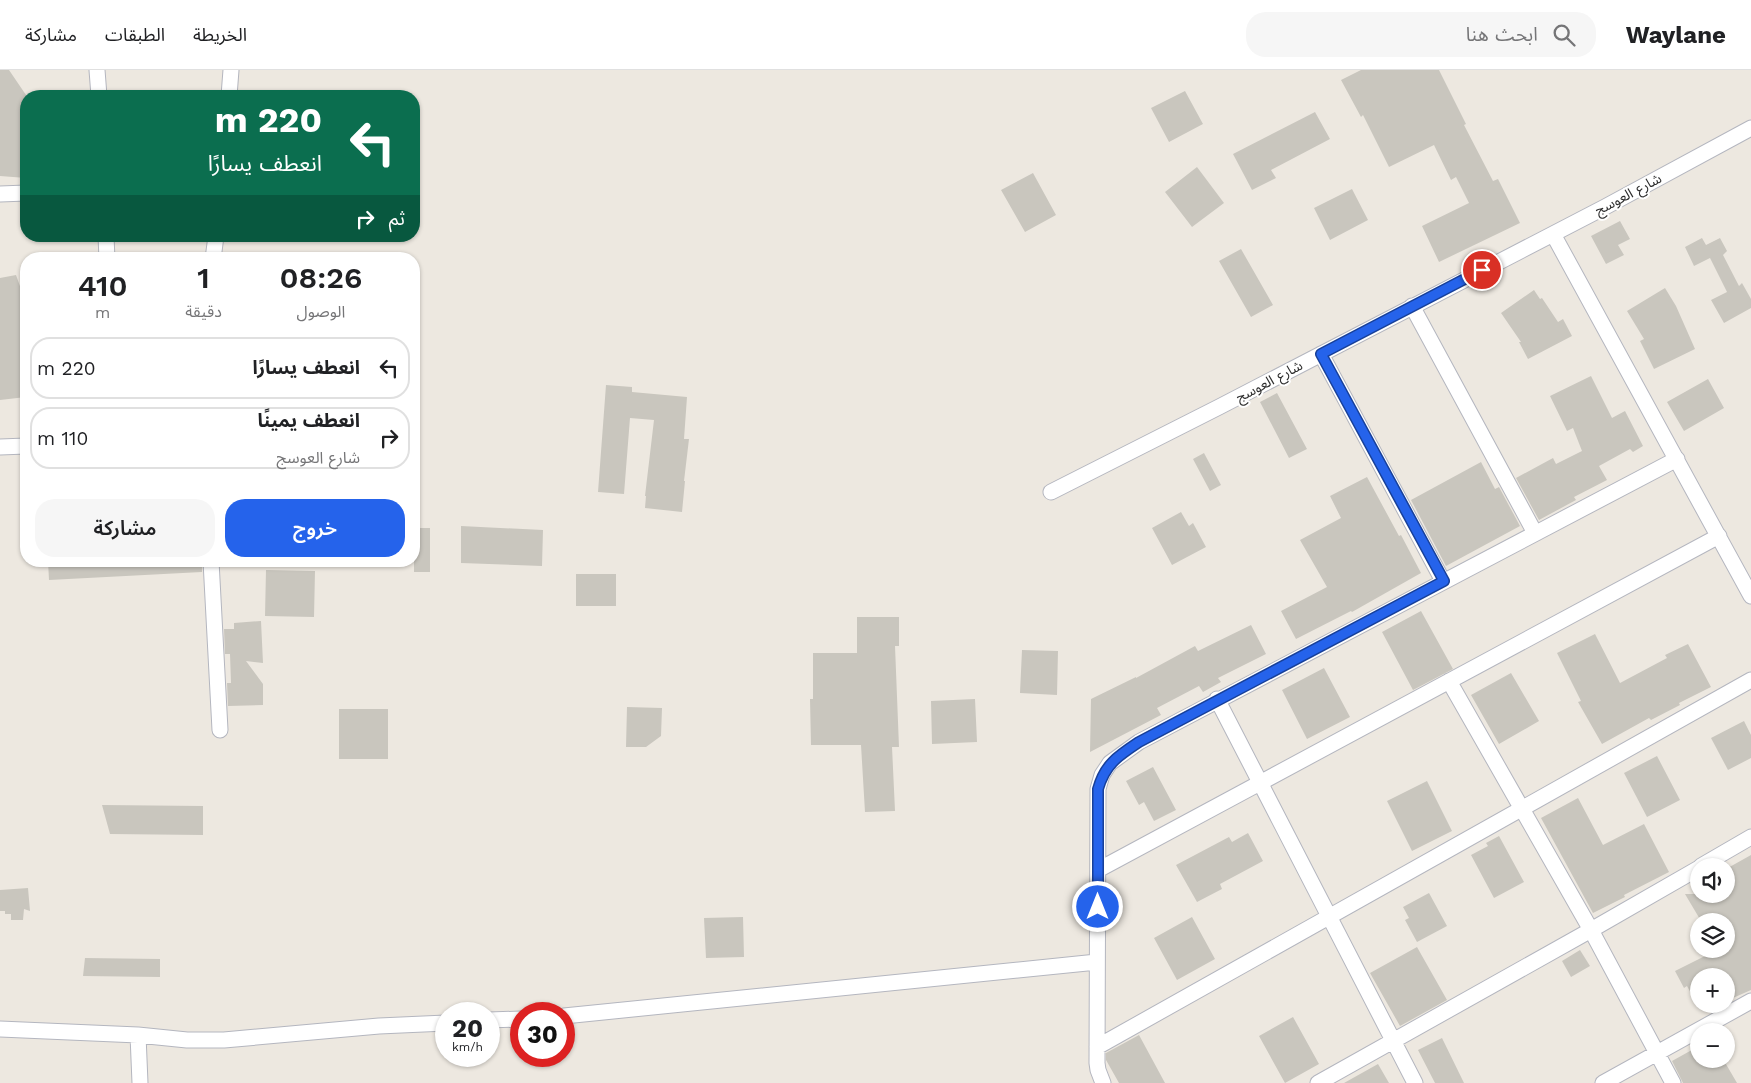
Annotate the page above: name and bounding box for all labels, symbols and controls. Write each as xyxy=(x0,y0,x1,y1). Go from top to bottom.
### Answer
search box xyxy=(1246,12,1596,57)
icon: search xyxy=(1550,21,1578,49)
text: Waylane xyxy=(1626,21,1726,49)
text: ابحث هنا xyxy=(1466,23,1538,46)
text: مشاركة xyxy=(25,24,77,45)
text: الطبقات xyxy=(105,24,165,45)
text: الخريطة xyxy=(193,24,247,45)
text: 220 m xyxy=(215,99,322,141)
icon: left xyxy=(340,110,405,175)
text: انعطف يسارًا xyxy=(208,151,322,176)
street label: شارع العوسج xyxy=(1592,170,1665,221)
icon: right xyxy=(351,205,379,233)
text: ثم xyxy=(389,207,405,230)
pin xyxy=(1461,249,1503,291)
icon: arrive xyxy=(1468,256,1496,284)
text: 1 xyxy=(197,260,210,295)
text: 08:26 xyxy=(279,260,362,295)
text: 410 xyxy=(78,268,128,303)
text: دقيقة xyxy=(185,302,222,321)
text: الوصول xyxy=(297,302,345,321)
text: m xyxy=(95,303,110,322)
icon: left xyxy=(375,354,403,382)
text: انعطف يسارًا xyxy=(252,356,360,379)
text: 220 m xyxy=(37,357,96,380)
street label: شارع العوسج xyxy=(1233,357,1306,408)
text: انعطف يمينًا xyxy=(257,409,360,432)
icon: right xyxy=(375,424,403,452)
text: 110 m xyxy=(37,427,88,450)
text: شارع العوسج xyxy=(277,448,360,467)
button: مشاركة xyxy=(35,499,215,557)
button: خروج xyxy=(225,499,405,557)
map controls xyxy=(1690,858,1735,1068)
button: sound xyxy=(1690,858,1735,903)
position arrow xyxy=(1071,880,1123,932)
button: layers xyxy=(1690,913,1735,958)
button: + xyxy=(1690,968,1735,1013)
speed limit sign: 30 xyxy=(510,1002,575,1067)
text: 20 xyxy=(452,1014,483,1043)
button: − xyxy=(1690,1023,1735,1068)
text: km/h xyxy=(452,1040,483,1054)

